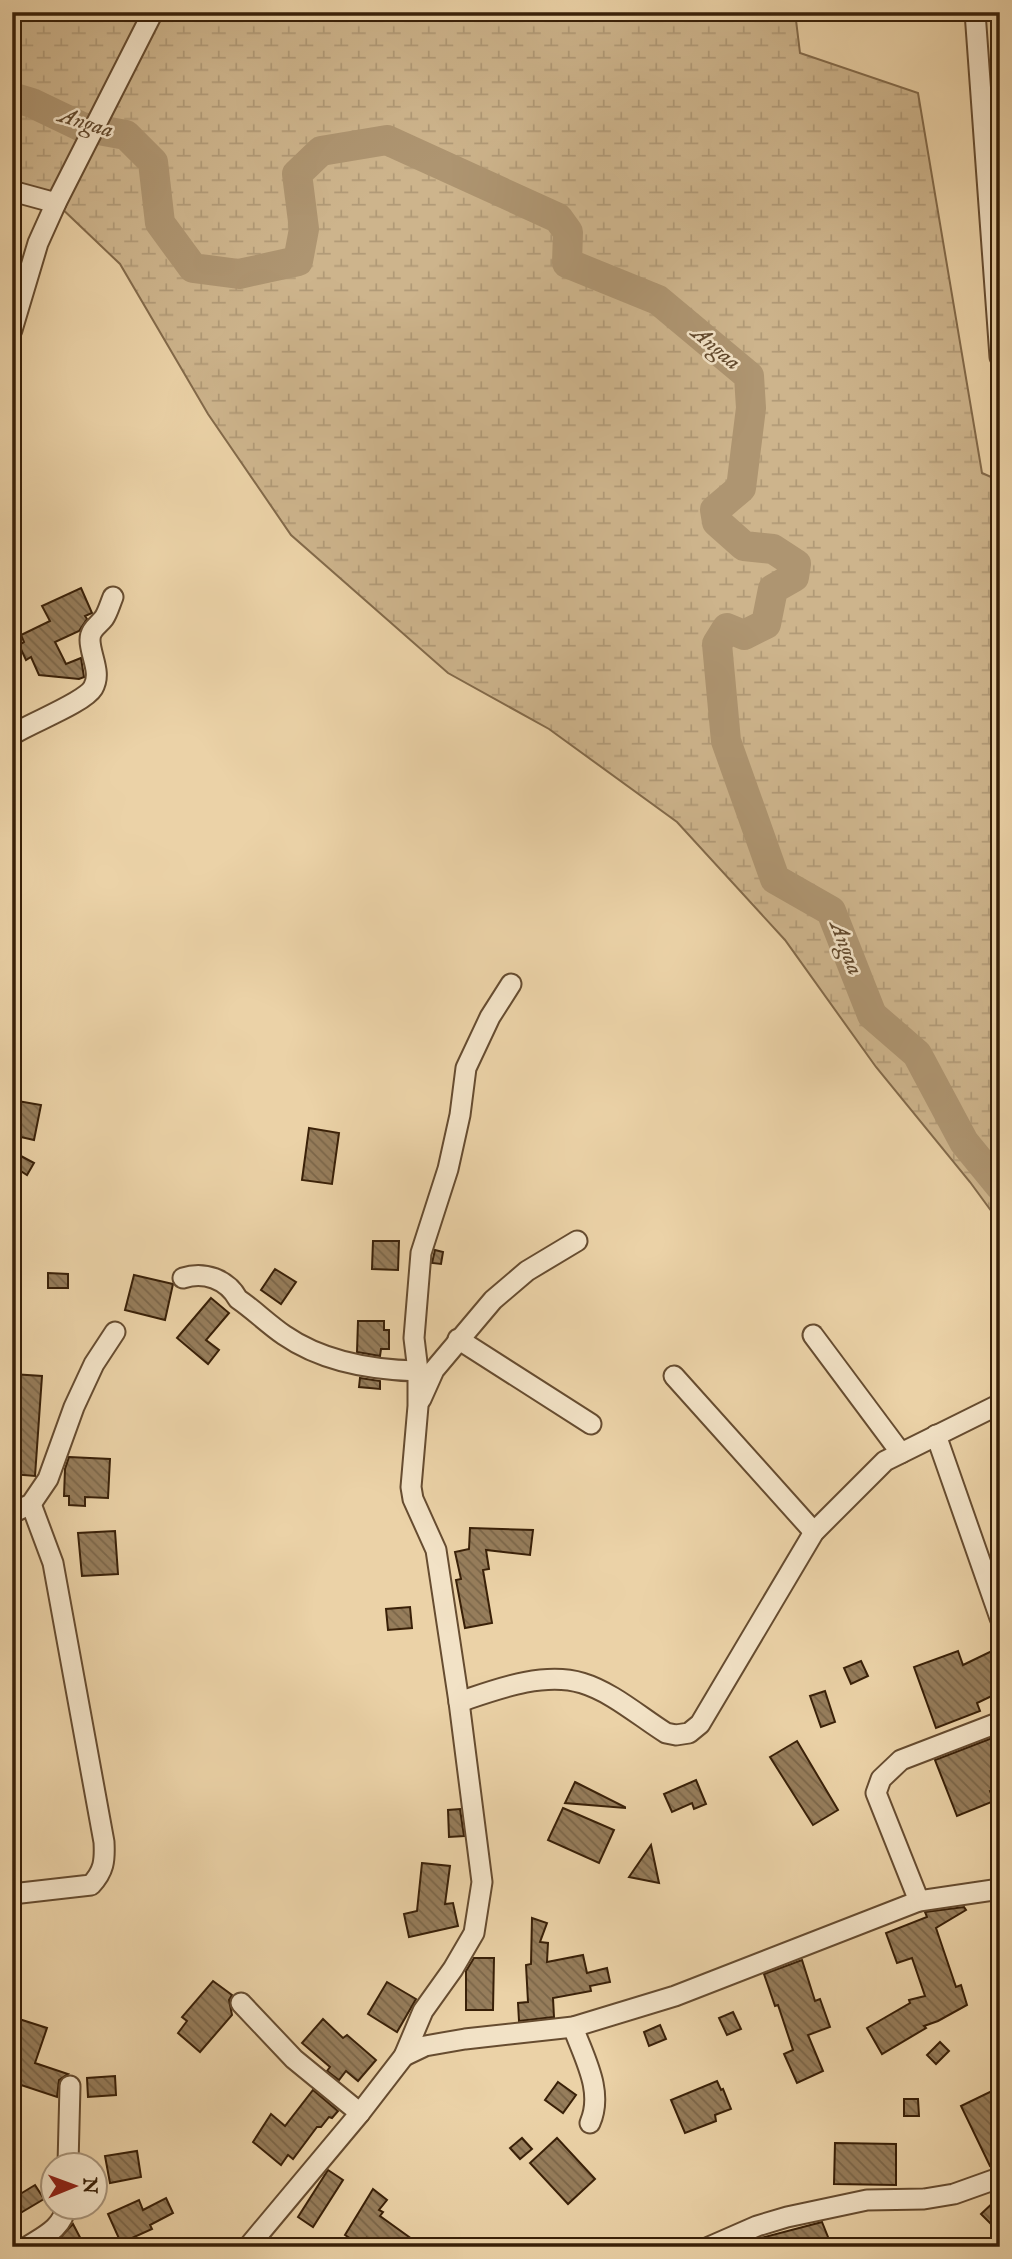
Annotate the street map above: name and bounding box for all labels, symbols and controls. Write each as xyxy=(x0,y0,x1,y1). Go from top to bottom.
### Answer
water label: Angaa xyxy=(53,100,117,146)
water label: Angaa xyxy=(683,318,747,378)
water label: Angaa xyxy=(821,915,870,980)
north arrow xyxy=(38,2150,108,2220)
text: N xyxy=(77,2176,101,2195)

